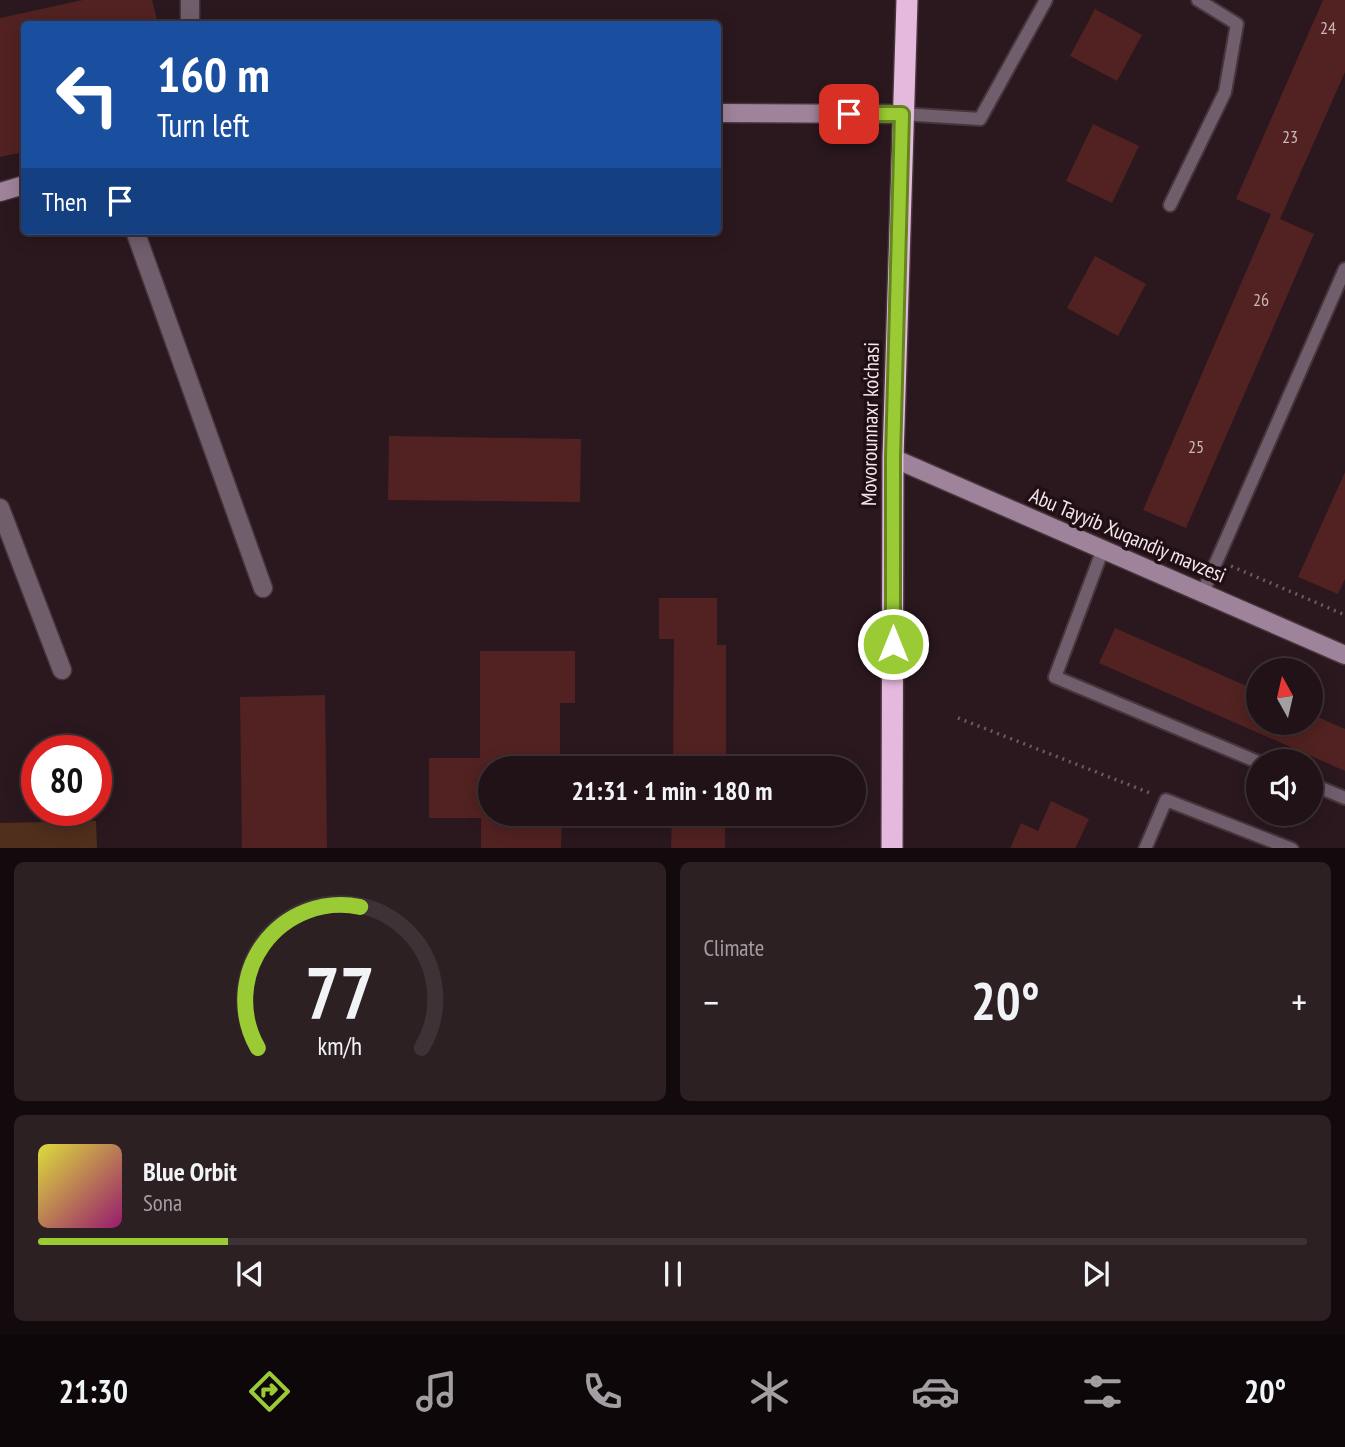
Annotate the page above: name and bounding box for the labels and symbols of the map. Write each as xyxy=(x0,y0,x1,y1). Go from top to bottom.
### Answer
house number: 24 xyxy=(1320,16,1336,39)
pin xyxy=(819,84,879,144)
house number: 23 xyxy=(1282,125,1298,148)
house number: 26 xyxy=(1253,288,1269,311)
street label: Movorounnaxr ko'chasi xyxy=(855,342,885,506)
house number: 25 xyxy=(1188,435,1204,458)
street label: Abu Tayyib Xuqandiy mavzesi xyxy=(1026,481,1230,589)
position arrow xyxy=(856,607,930,681)
north arrow xyxy=(1246,658,1323,735)
speed limit sign: 80 xyxy=(21,735,112,826)

